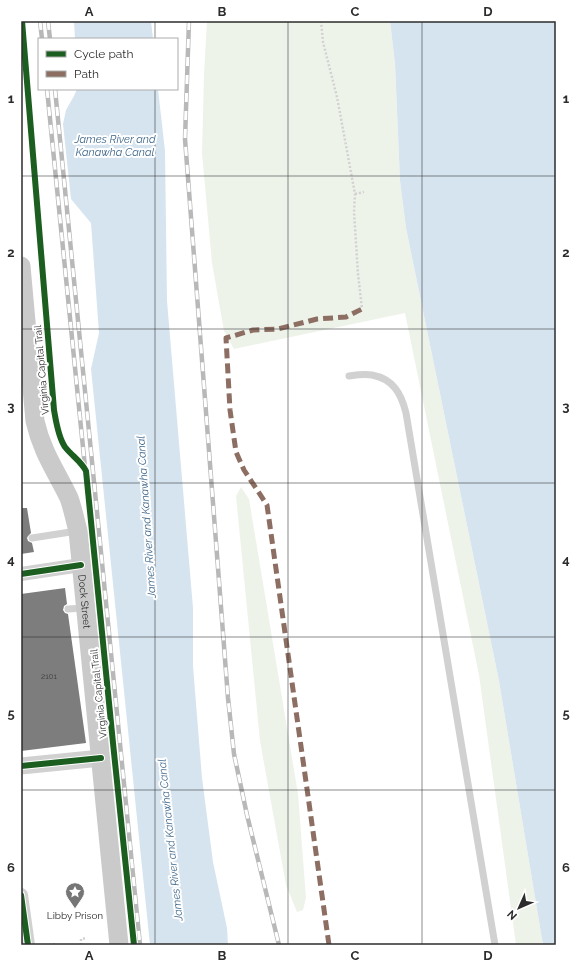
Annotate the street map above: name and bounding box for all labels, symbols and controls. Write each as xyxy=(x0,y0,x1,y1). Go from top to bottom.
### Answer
text: A xyxy=(85,4,94,19)
text: B xyxy=(218,4,227,19)
text: C xyxy=(351,4,360,19)
text: D xyxy=(483,4,493,19)
legend xyxy=(38,38,178,90)
text: Cycle path xyxy=(74,47,133,61)
text: Path xyxy=(74,67,99,81)
text: 1 xyxy=(8,91,15,106)
text: 1 xyxy=(563,91,570,106)
water label: James River and Kanawha Canal xyxy=(73,133,156,159)
text: 2 xyxy=(7,245,15,260)
text: 2 xyxy=(562,245,570,260)
street label: Virginia Capital Trail xyxy=(32,324,51,415)
text: 3 xyxy=(7,399,15,414)
text: 3 xyxy=(562,399,570,414)
water label: James River and Kanawha Canal xyxy=(134,435,159,600)
text: 4 xyxy=(7,552,15,567)
text: 4 xyxy=(562,552,570,567)
street label: Dock Street xyxy=(76,574,93,630)
street label: Virginia Capital Trail xyxy=(88,648,109,739)
house number: 2101 xyxy=(41,671,58,681)
text: 5 xyxy=(7,706,15,721)
text: 5 xyxy=(562,706,570,721)
water label: James River and Kanawha Canal xyxy=(156,758,186,923)
text: 6 xyxy=(7,860,15,875)
text: 6 xyxy=(562,860,570,875)
place icon: Libby Prison xyxy=(64,881,86,909)
north arrow xyxy=(499,888,539,928)
text: N xyxy=(505,907,520,922)
place label: Libby Prison xyxy=(47,910,103,921)
text: A xyxy=(85,948,94,963)
text: B xyxy=(218,948,227,963)
text: C xyxy=(351,948,360,963)
text: D xyxy=(483,948,493,963)

